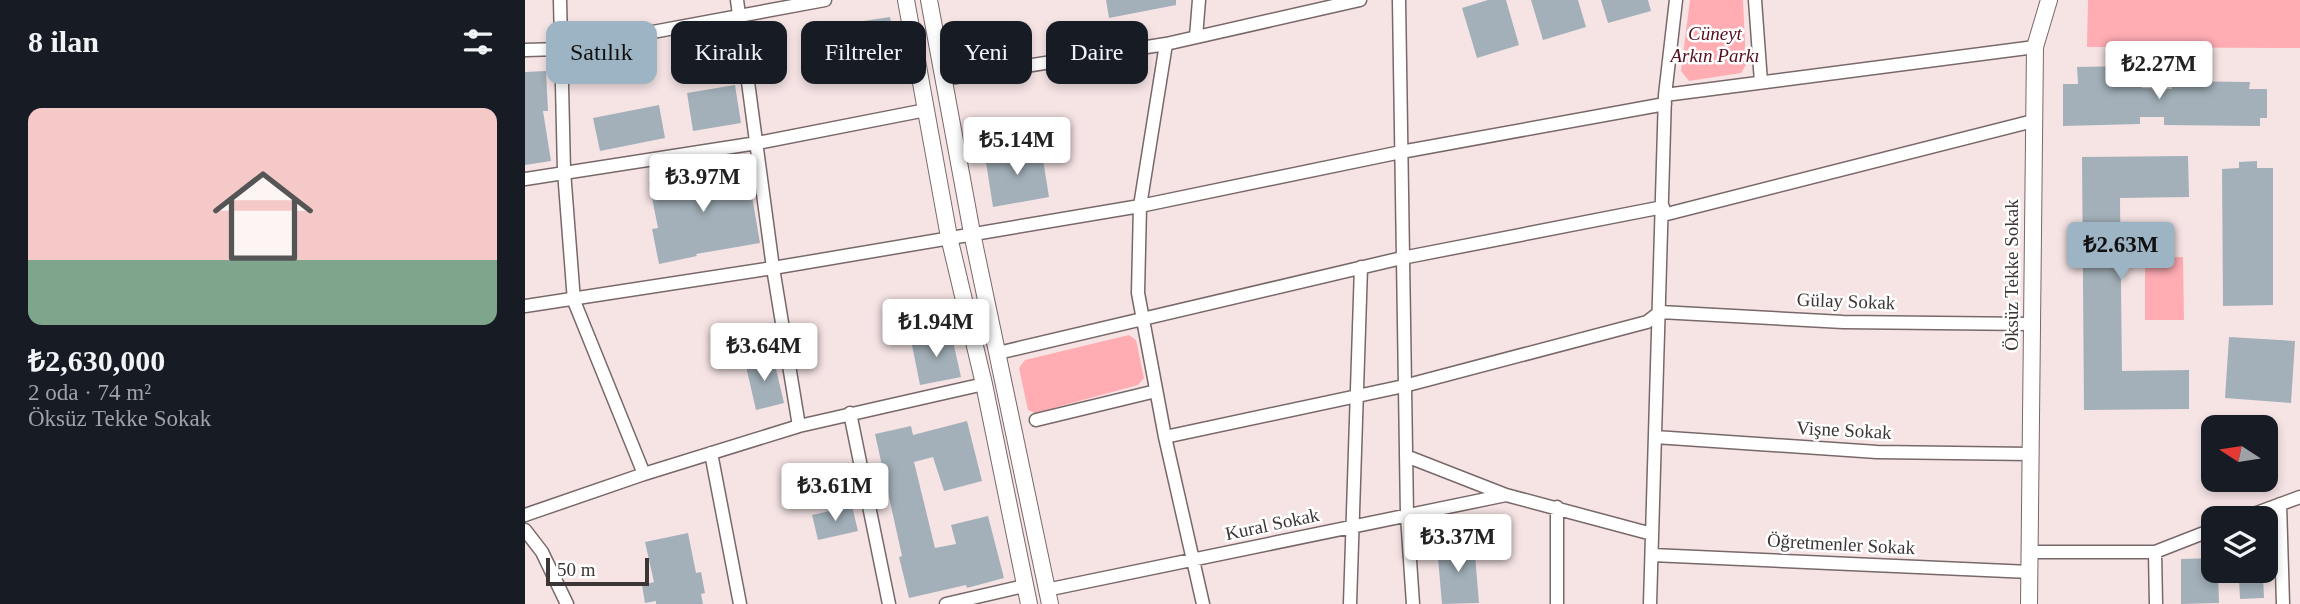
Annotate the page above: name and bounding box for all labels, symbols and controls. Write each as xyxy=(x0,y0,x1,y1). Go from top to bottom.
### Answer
chip: Satılık xyxy=(546,21,657,84)
chip: Kiralık xyxy=(671,21,787,84)
chip: Filtreler xyxy=(801,21,926,84)
chip: Yeni xyxy=(940,21,1032,84)
chip: Daire xyxy=(1046,21,1148,84)
icon: filters xyxy=(459,23,497,61)
park label: Cüneyt Arkın Parkı xyxy=(1668,23,1760,66)
text: 8 ilan xyxy=(28,25,99,58)
pin: ₺2.27M xyxy=(2102,42,2216,101)
text: ₺2.27M xyxy=(2121,51,2197,76)
pin: ₺5.14M xyxy=(960,118,1074,177)
text: ₺5.14M xyxy=(979,127,1055,152)
icon: home xyxy=(200,153,326,279)
pin: ₺3.97M xyxy=(646,154,760,214)
text: ₺3.97M xyxy=(665,164,741,189)
street label: Öksüz Tekke Sokak xyxy=(2001,199,2022,351)
pin: ₺2.63M xyxy=(2064,222,2178,282)
text: ₺2.63M xyxy=(2083,232,2159,257)
street label: Gülay Sokak xyxy=(1796,289,1896,313)
pin: ₺1.94M xyxy=(879,300,993,359)
text: ₺1.94M xyxy=(898,309,974,334)
pin: ₺3.64M xyxy=(707,324,821,383)
text: ₺3.64M xyxy=(726,333,802,358)
text: ₺2,630,000 xyxy=(28,344,165,377)
text: 2 oda · 74 m² xyxy=(28,380,151,405)
text: Öksüz Tekke Sokak xyxy=(28,406,211,431)
north arrow xyxy=(2201,415,2279,492)
map controls xyxy=(2201,415,2278,583)
street label: Vişne Sokak xyxy=(1796,417,1893,443)
pin: ₺3.61M xyxy=(778,463,892,523)
text: ₺3.61M xyxy=(797,473,873,498)
street label: Kural Sokak xyxy=(1223,504,1321,544)
button: layers xyxy=(2201,506,2278,583)
pin: ₺3.37M xyxy=(1401,514,1515,574)
text: ₺3.37M xyxy=(1420,524,1496,549)
street label: Öğretmenler Sokak xyxy=(1766,530,1916,558)
scale bar xyxy=(546,555,649,587)
text: 50 m xyxy=(557,559,596,580)

